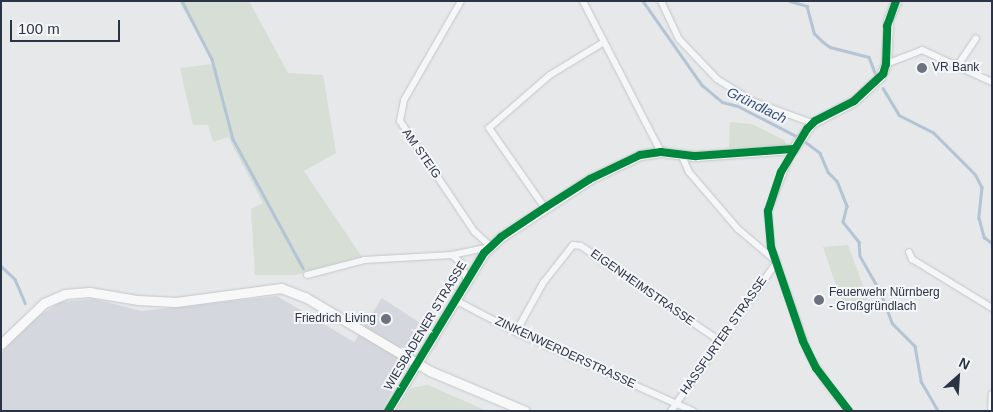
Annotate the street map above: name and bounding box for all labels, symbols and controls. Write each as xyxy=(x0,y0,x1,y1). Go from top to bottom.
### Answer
scale bar xyxy=(12,10,122,42)
text: 100 m xyxy=(18,20,60,37)
place label: VR Bank xyxy=(932,61,979,75)
marker: VR Bank xyxy=(916,62,928,74)
water label: Gründlach xyxy=(724,83,790,127)
street label: AM STEIG xyxy=(399,126,443,182)
street label: EIGENHEIMSTRASSE xyxy=(587,247,697,329)
street label: WIESBADENER STRASSE xyxy=(382,259,470,393)
street label: HASSFURTER STRASSE xyxy=(678,274,770,398)
place label: Feuerwehr Nürnberg - Großgründlach xyxy=(829,286,940,314)
marker: Feuerwehr Nürnberg - Großgründlach xyxy=(813,294,825,306)
place label: Friedrich Living xyxy=(295,312,376,326)
marker: Friedrich Living xyxy=(380,313,392,325)
street label: ZINKENWERDERSTRASSE xyxy=(492,314,638,392)
north arrow xyxy=(933,352,983,402)
text: N xyxy=(957,354,973,373)

